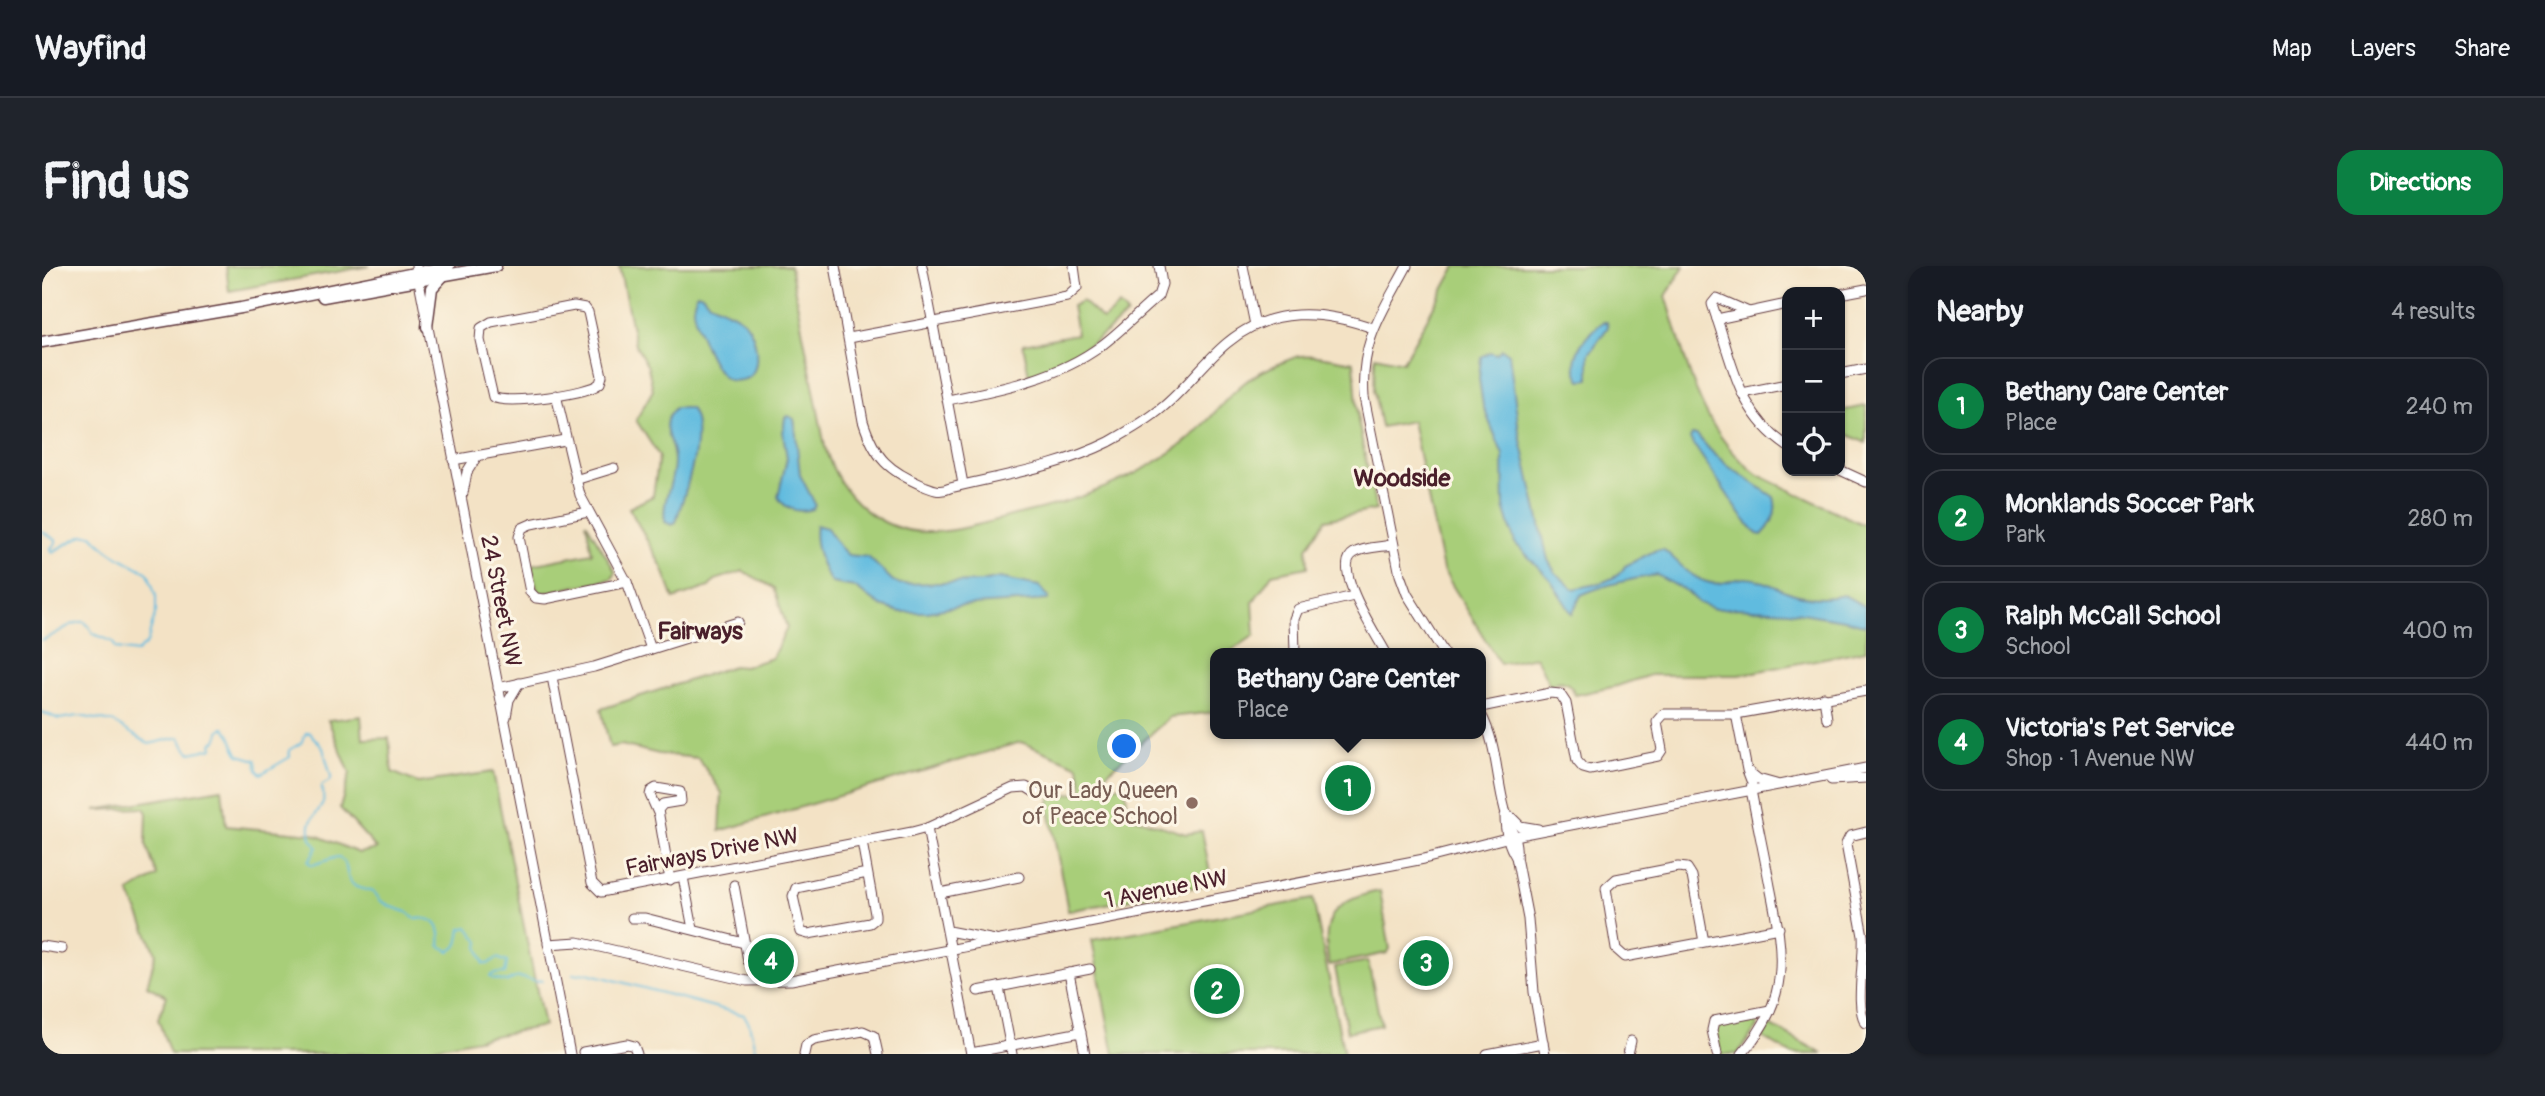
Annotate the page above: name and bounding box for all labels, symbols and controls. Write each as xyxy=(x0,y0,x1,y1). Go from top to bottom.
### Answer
text: Wayfind xyxy=(35,28,147,69)
text: Map xyxy=(2272,34,2312,63)
text: Layers xyxy=(2350,34,2416,63)
text: Share xyxy=(2454,34,2510,63)
button: Directions xyxy=(2337,150,2503,215)
text: Find us xyxy=(42,152,189,213)
map controls xyxy=(1782,287,1845,476)
button: + xyxy=(1782,287,1845,350)
text: Nearby xyxy=(1936,293,2023,330)
text: 4 results xyxy=(2391,297,2475,326)
button: − xyxy=(1782,350,1845,413)
text: Bethany Care Center xyxy=(2005,376,2228,408)
text: 1 xyxy=(1957,392,1966,421)
text: 240 m xyxy=(2406,392,2473,421)
text: Place xyxy=(2005,408,2057,437)
button: locate xyxy=(1782,413,1845,476)
district label: Woodside xyxy=(1354,464,1452,493)
text: Monklands Soccer Park xyxy=(2005,488,2254,520)
text: 2 xyxy=(1955,504,1967,533)
text: 280 m xyxy=(2407,504,2473,533)
text: Park xyxy=(2005,520,2045,549)
street label: 24 Street NW xyxy=(474,533,528,669)
text: Ralph McCall School xyxy=(2005,600,2221,632)
text: 3 xyxy=(1955,616,1967,645)
text: 400 m xyxy=(2403,616,2473,645)
district label: Fairways xyxy=(657,617,743,646)
text: School xyxy=(2005,632,2071,661)
popup xyxy=(1210,648,1486,739)
text: Bethany Care Center xyxy=(1236,663,1460,695)
text: Place xyxy=(1236,695,1288,724)
text: Victoria's Pet Service xyxy=(2005,712,2234,744)
text: 4 xyxy=(1954,728,1968,757)
text: 440 m xyxy=(2405,728,2473,757)
your location xyxy=(1107,729,1141,763)
text: Shop · 1 Avenue NW xyxy=(2005,744,2195,773)
pin: 1 xyxy=(1325,762,1371,814)
place label: Our Lady Queen of Peace School xyxy=(1023,776,1178,831)
marker: Our Lady Queen of Peace School xyxy=(1184,795,1200,811)
street label: Fairways Drive NW xyxy=(623,821,801,883)
street label: 1 Avenue NW xyxy=(1102,863,1230,915)
pin: 4 xyxy=(748,935,794,987)
pin: 3 xyxy=(1403,937,1449,989)
pin: 2 xyxy=(1194,965,1240,1017)

